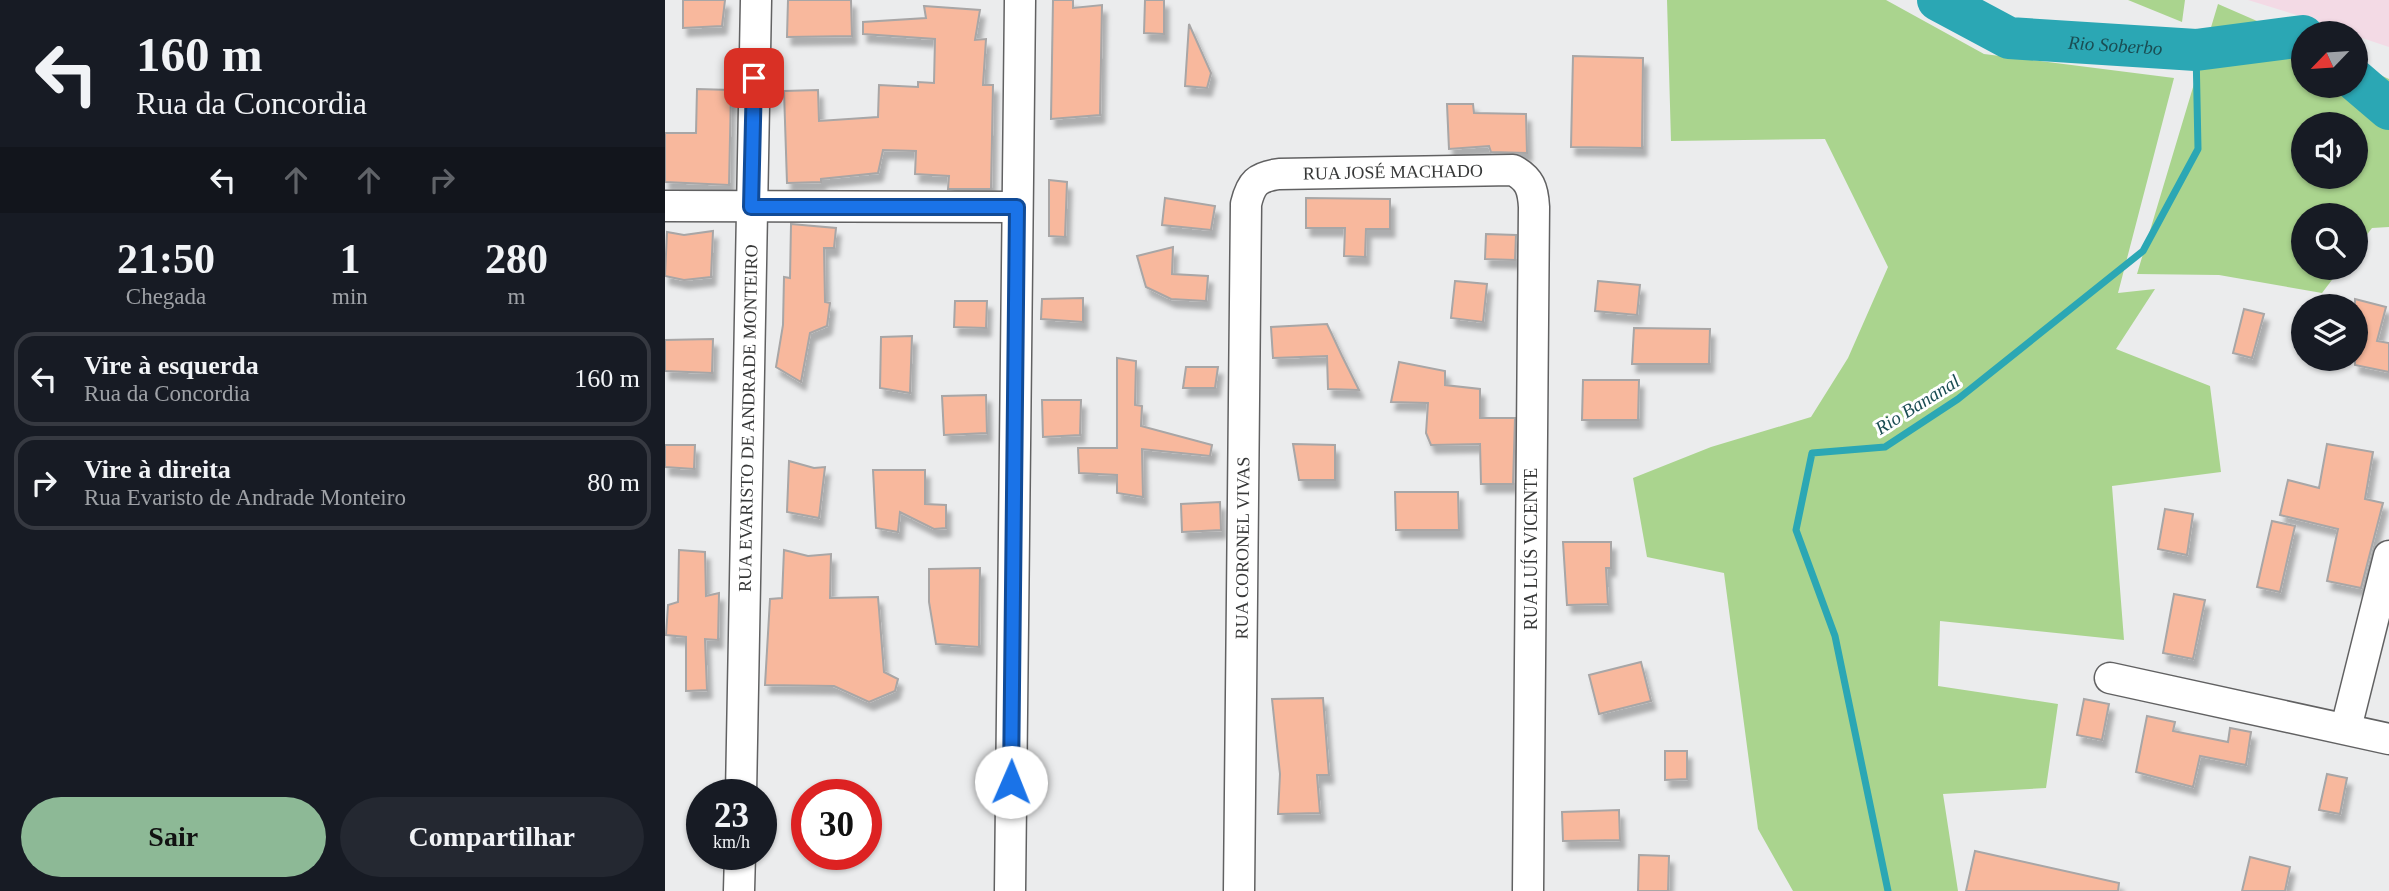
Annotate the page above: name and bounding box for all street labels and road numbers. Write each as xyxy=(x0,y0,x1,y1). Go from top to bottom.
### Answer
street label: RUA JOSÉ MACHADO xyxy=(1303,161,1483,184)
street label: RUA EVARISTO DE ANDRADE MONTEIRO xyxy=(735,244,761,592)
street label: RUA CORONEL VIVAS xyxy=(1232,457,1253,640)
street label: RUA LUÍS VICENTE xyxy=(1520,468,1541,630)

